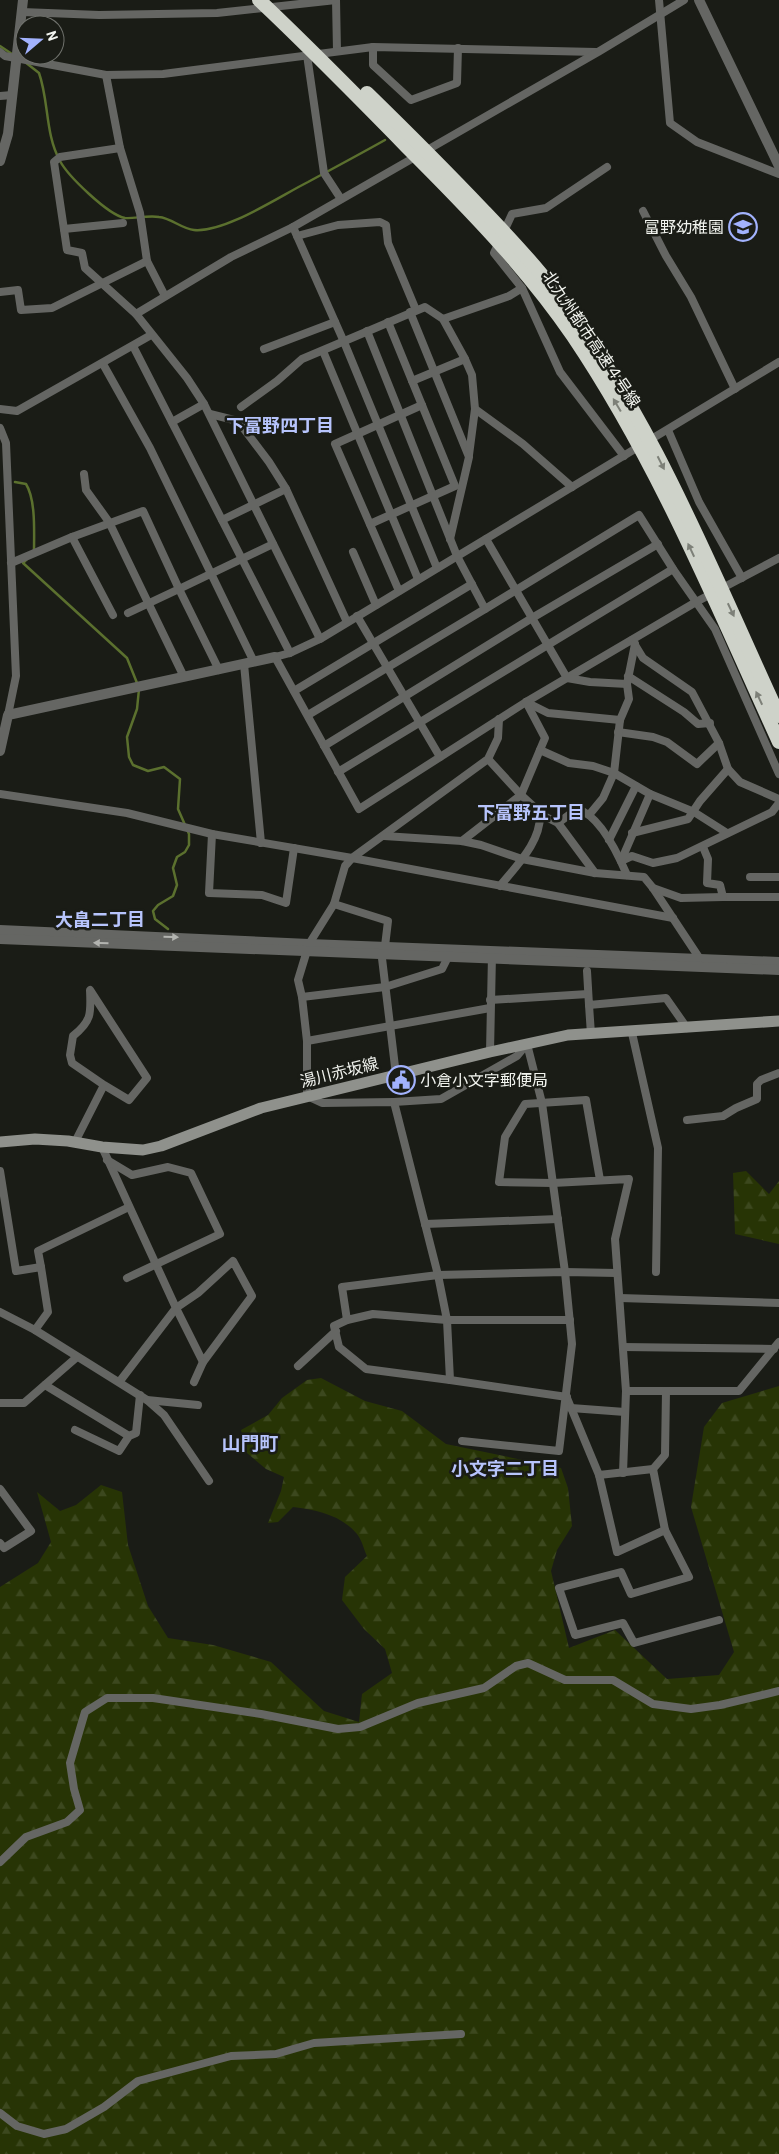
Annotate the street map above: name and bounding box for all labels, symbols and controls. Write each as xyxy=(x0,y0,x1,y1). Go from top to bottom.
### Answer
north arrow xyxy=(15,15,65,65)
text: N xyxy=(43,28,62,43)
school or university icon: 富野幼稚園 xyxy=(728,212,758,242)
place label: 富野幼稚園 xyxy=(644,217,724,236)
street label: 北九州都市高速４号線 xyxy=(540,267,645,410)
one-way arrow xyxy=(613,399,622,412)
district label: 下富野四丁目 xyxy=(226,414,334,436)
one-way arrow xyxy=(658,456,666,470)
one-way arrow xyxy=(686,543,694,557)
one-way arrow xyxy=(727,603,735,617)
one-way arrow xyxy=(754,691,762,705)
district label: 下富野五丁目 xyxy=(477,801,585,823)
district label: 大畠二丁目 xyxy=(55,908,145,930)
one-way arrow xyxy=(163,933,179,941)
one-way arrow xyxy=(93,939,109,947)
street label: 湯川赤坂線 xyxy=(298,1053,380,1090)
public building icon: 小倉小文字郵便局 xyxy=(386,1065,416,1095)
place label: 小倉小文字郵便局 xyxy=(420,1070,548,1089)
district label: 山門町 xyxy=(221,1431,279,1454)
district label: 小文字二丁目 xyxy=(451,1457,559,1479)

